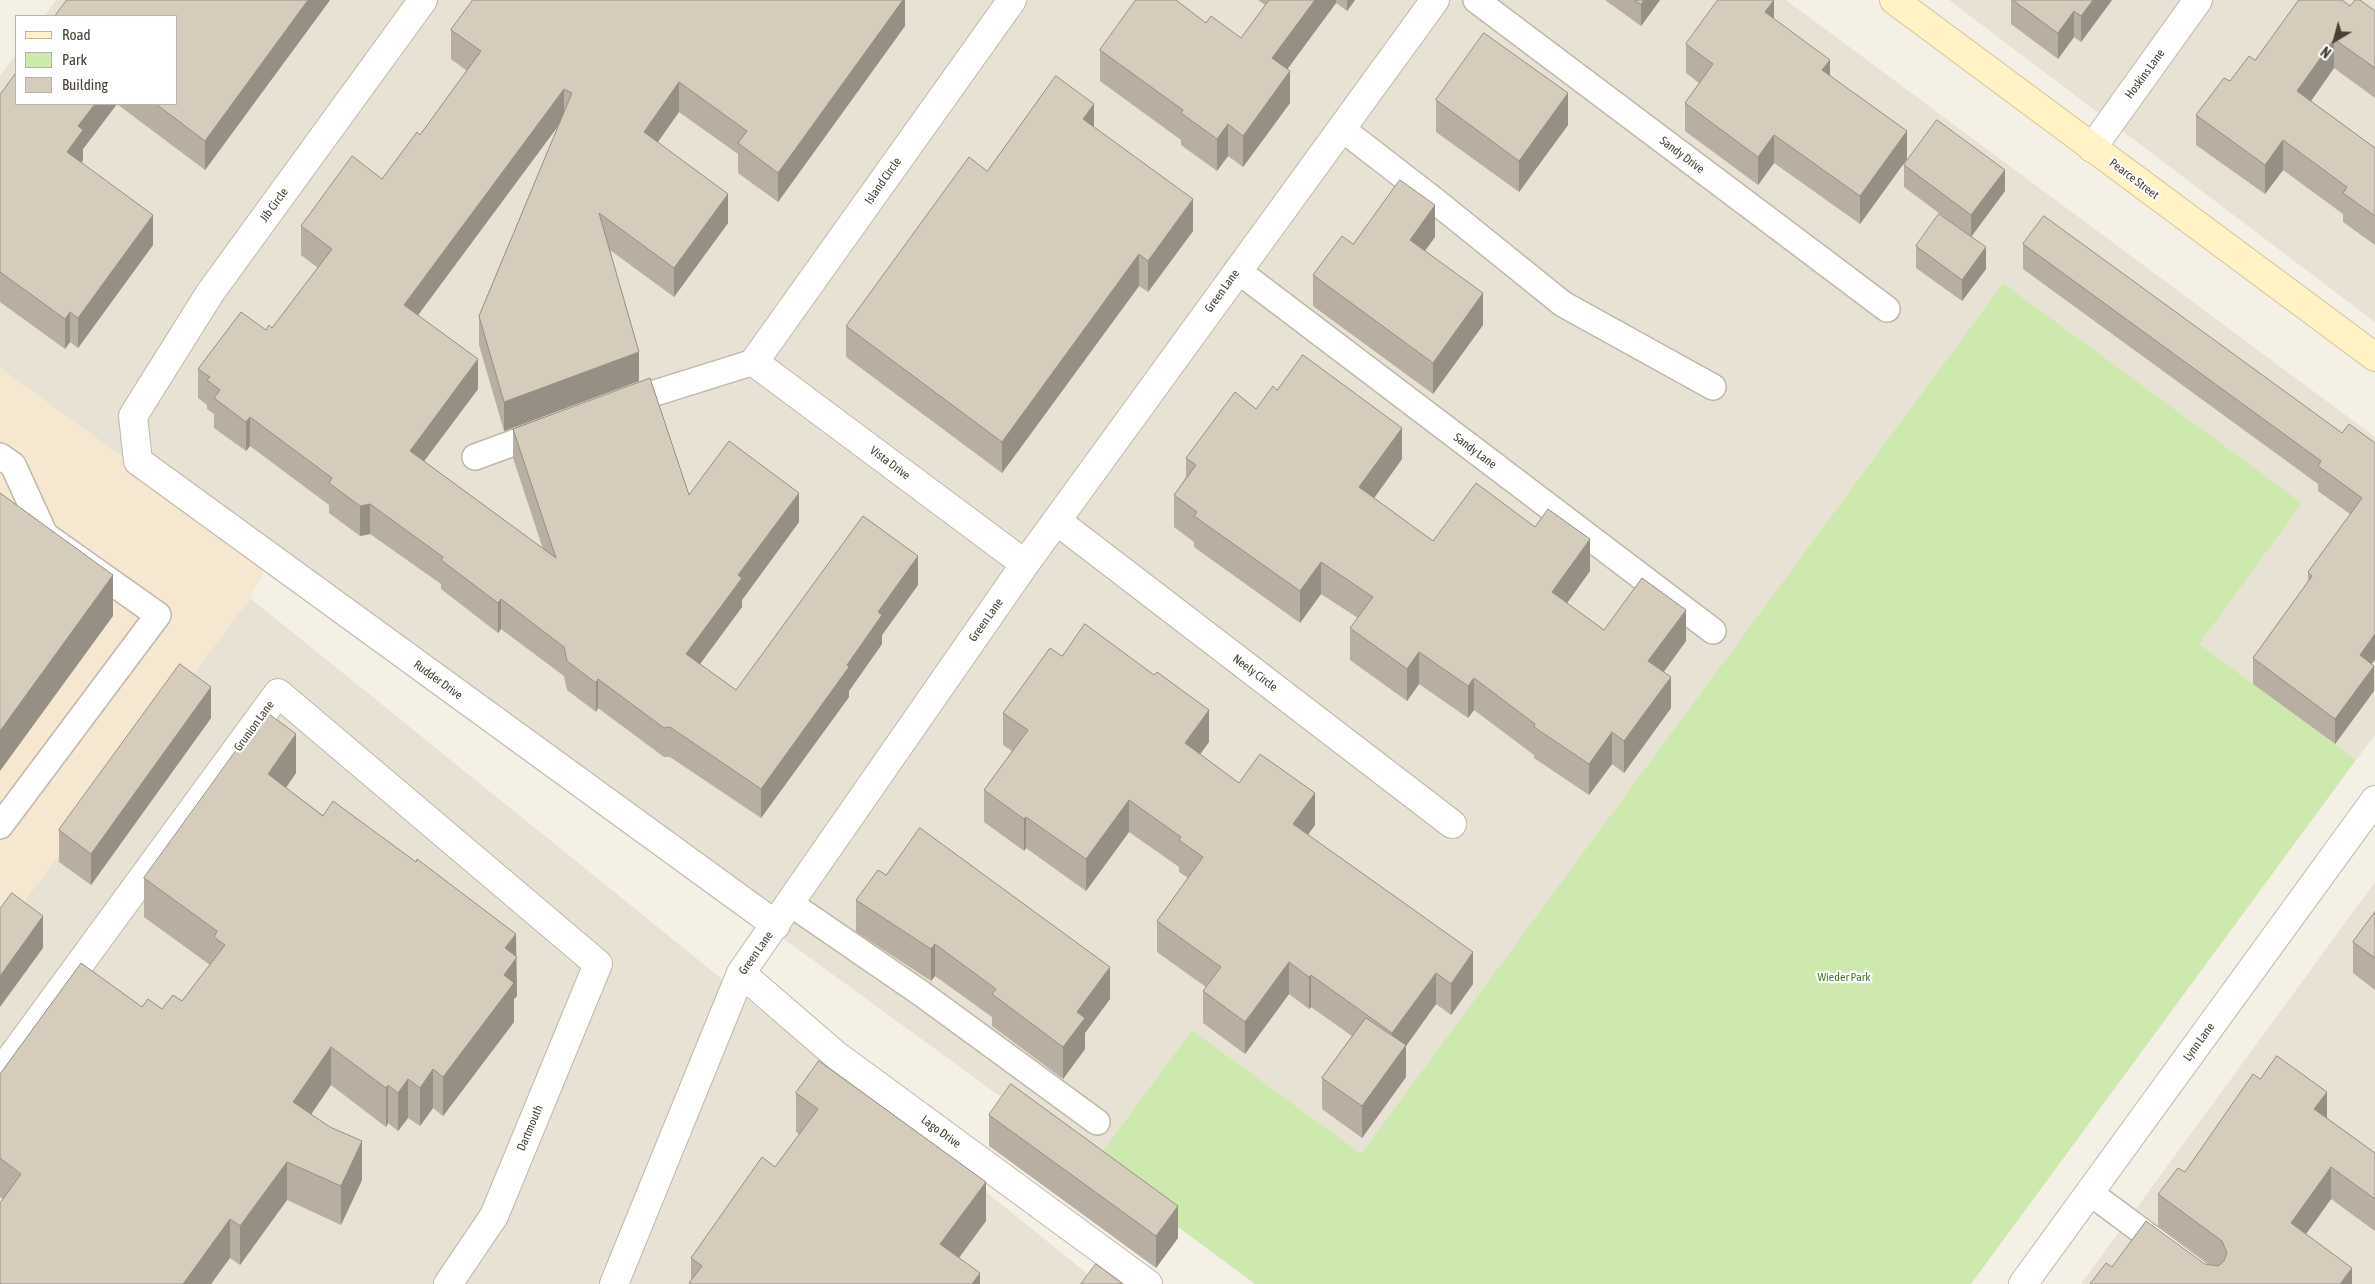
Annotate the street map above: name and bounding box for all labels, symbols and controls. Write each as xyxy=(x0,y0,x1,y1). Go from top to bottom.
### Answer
legend xyxy=(15,15,178,105)
north arrow xyxy=(2310,15,2360,65)
text: Road xyxy=(62,26,91,43)
text: N xyxy=(2318,43,2334,61)
street label: Hoskins Lane xyxy=(2122,46,2168,102)
text: Park xyxy=(62,51,87,68)
text: Building xyxy=(62,76,108,93)
street label: Sandy Drive xyxy=(1657,134,1707,176)
street label: Island Circle xyxy=(862,155,904,207)
street label: Pearce Street xyxy=(2106,156,2162,202)
street label: Jib Circle xyxy=(257,185,291,225)
street label: Green Lane xyxy=(1202,267,1242,315)
street label: Sandy Lane xyxy=(1451,430,1499,472)
street label: Vista Drive xyxy=(867,443,913,483)
street label: Green Lane xyxy=(966,596,1006,644)
street label: Neely Circle xyxy=(1230,652,1280,694)
street label: Rudder Drive xyxy=(411,657,465,703)
street label: Grunion Lane xyxy=(231,698,277,754)
street label: Green Lane xyxy=(736,929,776,977)
park label: Wieder Park xyxy=(1817,970,1871,984)
street label: Lynn Lane xyxy=(2180,1020,2218,1064)
street label: Dartmouth xyxy=(514,1103,546,1153)
street label: Lago Drive xyxy=(918,1113,964,1151)

